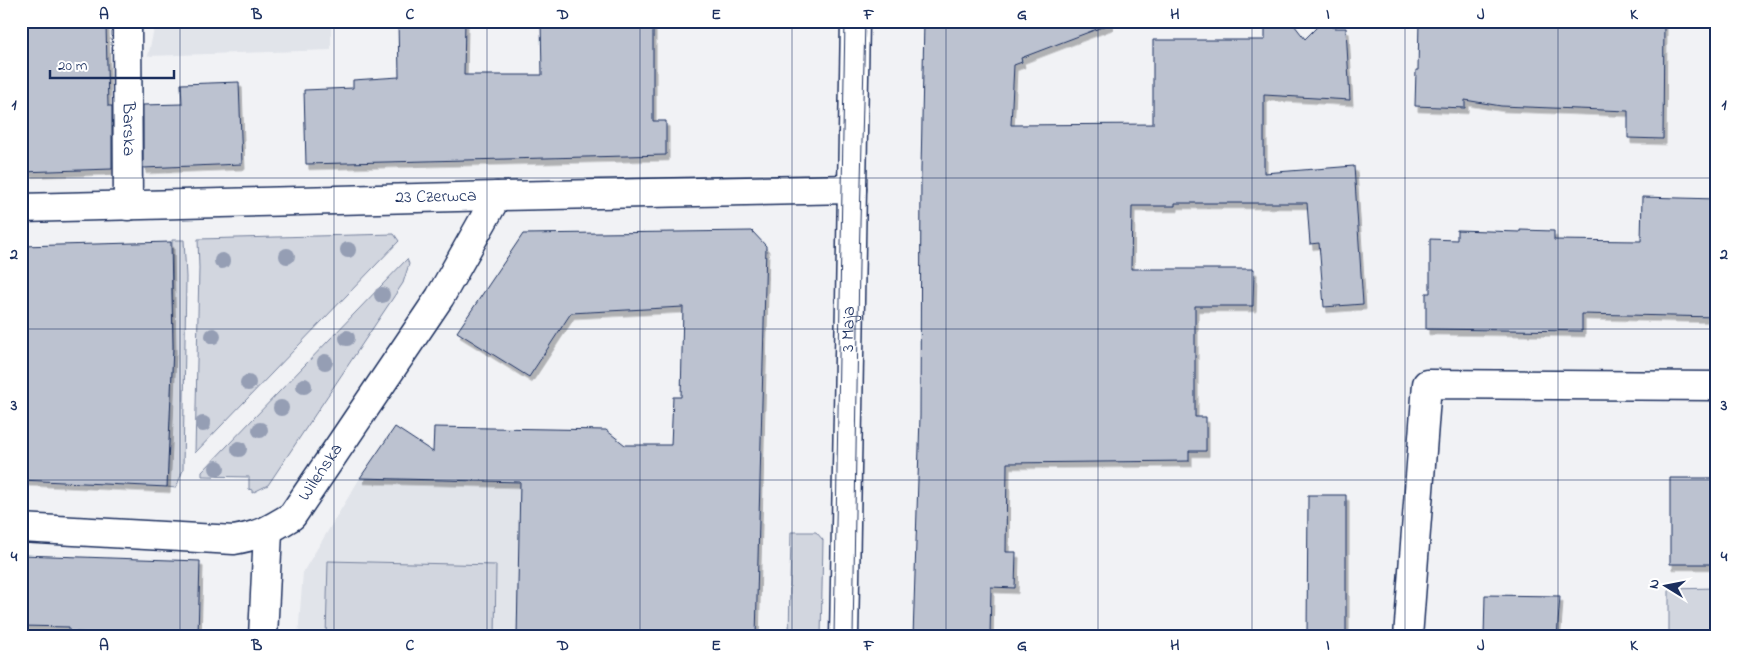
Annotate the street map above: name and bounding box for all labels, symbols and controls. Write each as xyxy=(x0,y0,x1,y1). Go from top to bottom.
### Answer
text: A xyxy=(99,3,109,27)
text: B xyxy=(251,3,263,27)
text: C xyxy=(406,3,415,27)
text: D xyxy=(556,3,569,27)
text: E xyxy=(711,3,721,27)
text: F xyxy=(863,3,875,27)
text: G xyxy=(1017,3,1027,27)
text: H xyxy=(1170,3,1180,27)
text: I xyxy=(1326,3,1330,27)
text: J xyxy=(1477,3,1485,27)
text: K xyxy=(1630,3,1639,27)
scale bar xyxy=(50,48,174,80)
text: 20 m xyxy=(58,55,88,77)
text: 1 xyxy=(11,93,17,117)
text: 1 xyxy=(1721,93,1727,117)
street label: Barska xyxy=(114,101,141,156)
street label: 23 Czerwca xyxy=(395,184,477,212)
text: 2 xyxy=(9,243,18,267)
text: 2 xyxy=(1719,243,1728,267)
street label: 3 Maja xyxy=(836,306,863,352)
text: 3 xyxy=(10,394,18,418)
text: 3 xyxy=(1720,394,1728,418)
street label: Wileńska xyxy=(292,438,350,507)
text: 4 xyxy=(10,545,18,569)
text: 4 xyxy=(1720,545,1728,569)
north arrow xyxy=(1640,560,1690,610)
text: N xyxy=(1644,578,1666,590)
text: A xyxy=(99,634,109,658)
text: B xyxy=(251,634,263,658)
text: C xyxy=(406,634,415,658)
text: D xyxy=(556,634,569,658)
text: E xyxy=(711,634,721,658)
text: F xyxy=(863,634,875,658)
text: G xyxy=(1017,634,1027,658)
text: H xyxy=(1170,634,1180,658)
text: I xyxy=(1326,634,1330,658)
text: J xyxy=(1477,634,1485,658)
text: K xyxy=(1630,634,1639,658)

